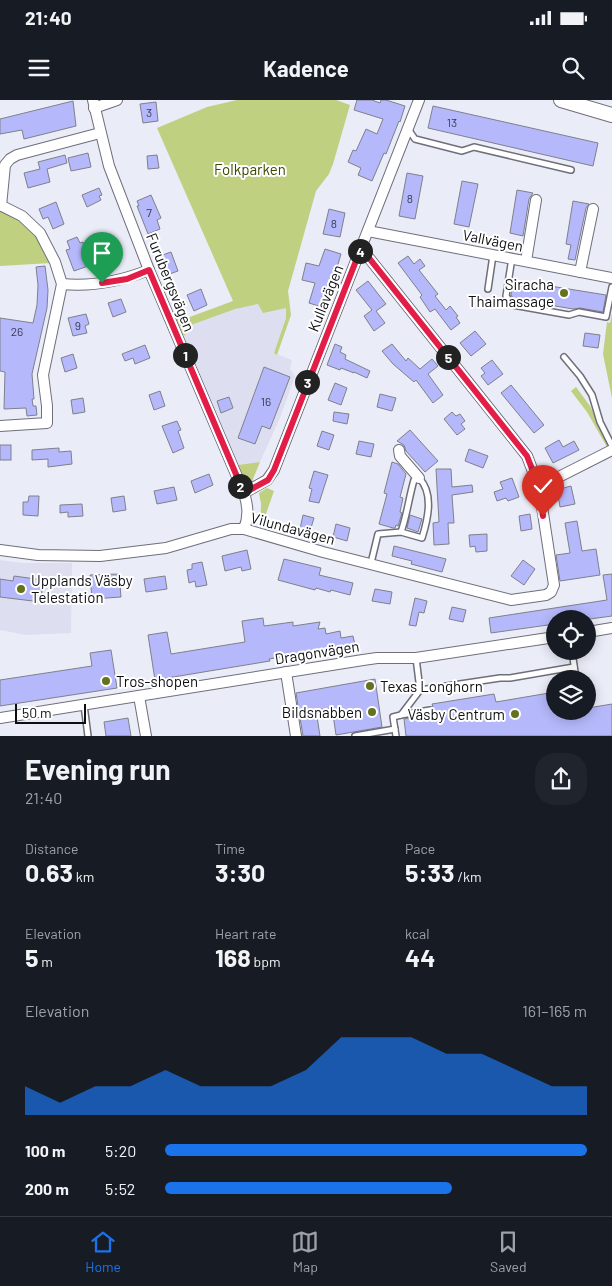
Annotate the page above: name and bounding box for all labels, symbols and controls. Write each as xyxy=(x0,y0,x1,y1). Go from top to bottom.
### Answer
text: 21:40 xyxy=(25,6,72,29)
icon: menu xyxy=(25,54,53,82)
icon: search xyxy=(559,54,587,82)
text: Kadence xyxy=(263,55,349,81)
house number: 3 xyxy=(146,105,152,119)
house number: 13 xyxy=(447,115,457,129)
park label: Folkparken xyxy=(214,160,286,178)
house number: 8 xyxy=(407,191,413,205)
house number: 7 xyxy=(146,205,152,219)
house number: 8 xyxy=(331,216,337,230)
street label: Vallvägen xyxy=(461,225,525,255)
street label: Furubergsvägen xyxy=(143,230,199,334)
pin xyxy=(81,232,123,283)
pin: 4 xyxy=(348,238,372,264)
icon: arrive xyxy=(88,239,116,267)
text: 4 xyxy=(356,243,365,260)
street label: Kullavägen xyxy=(303,262,347,334)
place label: Siracha Thaimassage xyxy=(468,275,554,310)
marker: Siracha Thaimassage xyxy=(558,287,570,299)
house number: 9 xyxy=(75,318,81,332)
house number: 26 xyxy=(11,324,23,338)
pin: 1 xyxy=(172,342,198,368)
pin: 5 xyxy=(436,344,460,370)
text: 1 xyxy=(183,347,188,364)
text: 5 xyxy=(445,349,452,366)
pin: 3 xyxy=(294,370,320,394)
text: 3 xyxy=(304,374,311,391)
house number: 16 xyxy=(261,394,271,408)
pin xyxy=(522,465,564,516)
icon: check xyxy=(529,472,557,500)
pin: 2 xyxy=(228,474,252,498)
text: 2 xyxy=(237,478,244,495)
street label: Vilundavägen xyxy=(249,508,337,548)
place label: Upplands Väsby Telestation xyxy=(31,571,133,606)
marker: Upplands Väsby Telestation xyxy=(15,583,27,595)
map controls xyxy=(546,610,596,720)
button: locate xyxy=(546,610,596,660)
street label: Dragonvägen xyxy=(273,636,361,668)
button: layers xyxy=(546,670,596,720)
place label: Tros-shopen xyxy=(116,672,198,690)
marker: Tros-shopen xyxy=(100,675,112,687)
place label: Texas Longhorn xyxy=(380,677,483,695)
marker: Texas Longhorn xyxy=(364,680,376,692)
scale bar xyxy=(15,701,86,724)
place label: Bildsnabben xyxy=(282,703,362,721)
text: 50 m xyxy=(22,704,51,721)
place label: Väsby Centrum xyxy=(408,705,505,723)
marker: Bildsnabben xyxy=(366,706,378,718)
marker: Väsby Centrum xyxy=(509,708,521,720)
text: Evening run xyxy=(25,752,171,786)
button: share xyxy=(535,753,587,805)
text: 21:40 xyxy=(25,788,62,807)
text: Distance xyxy=(25,840,78,857)
text: Time xyxy=(215,840,245,857)
text: Pace xyxy=(405,840,435,857)
text: 0.63 xyxy=(25,857,73,887)
text: 3:30 xyxy=(215,857,265,887)
text: 5:33 xyxy=(405,857,455,887)
text: km xyxy=(73,868,94,885)
text: /km xyxy=(455,868,482,885)
text: Elevation xyxy=(25,925,81,942)
text: Heart rate xyxy=(215,925,276,942)
text: kcal xyxy=(405,925,429,942)
text: 5 xyxy=(25,942,38,972)
text: 168 xyxy=(215,942,251,972)
text: 44 xyxy=(405,942,435,972)
text: m xyxy=(38,953,53,970)
text: bpm xyxy=(251,953,281,970)
text: Elevation xyxy=(25,1001,89,1020)
text: 161–165 m xyxy=(522,1001,587,1020)
text: 100 m xyxy=(25,1141,65,1160)
text: 5:20 xyxy=(105,1141,136,1160)
text: 200 m xyxy=(25,1179,69,1198)
text: 5:52 xyxy=(105,1179,135,1198)
tab: Home xyxy=(85,1228,121,1275)
tab: Map xyxy=(291,1228,319,1275)
tab: Saved xyxy=(490,1228,527,1275)

